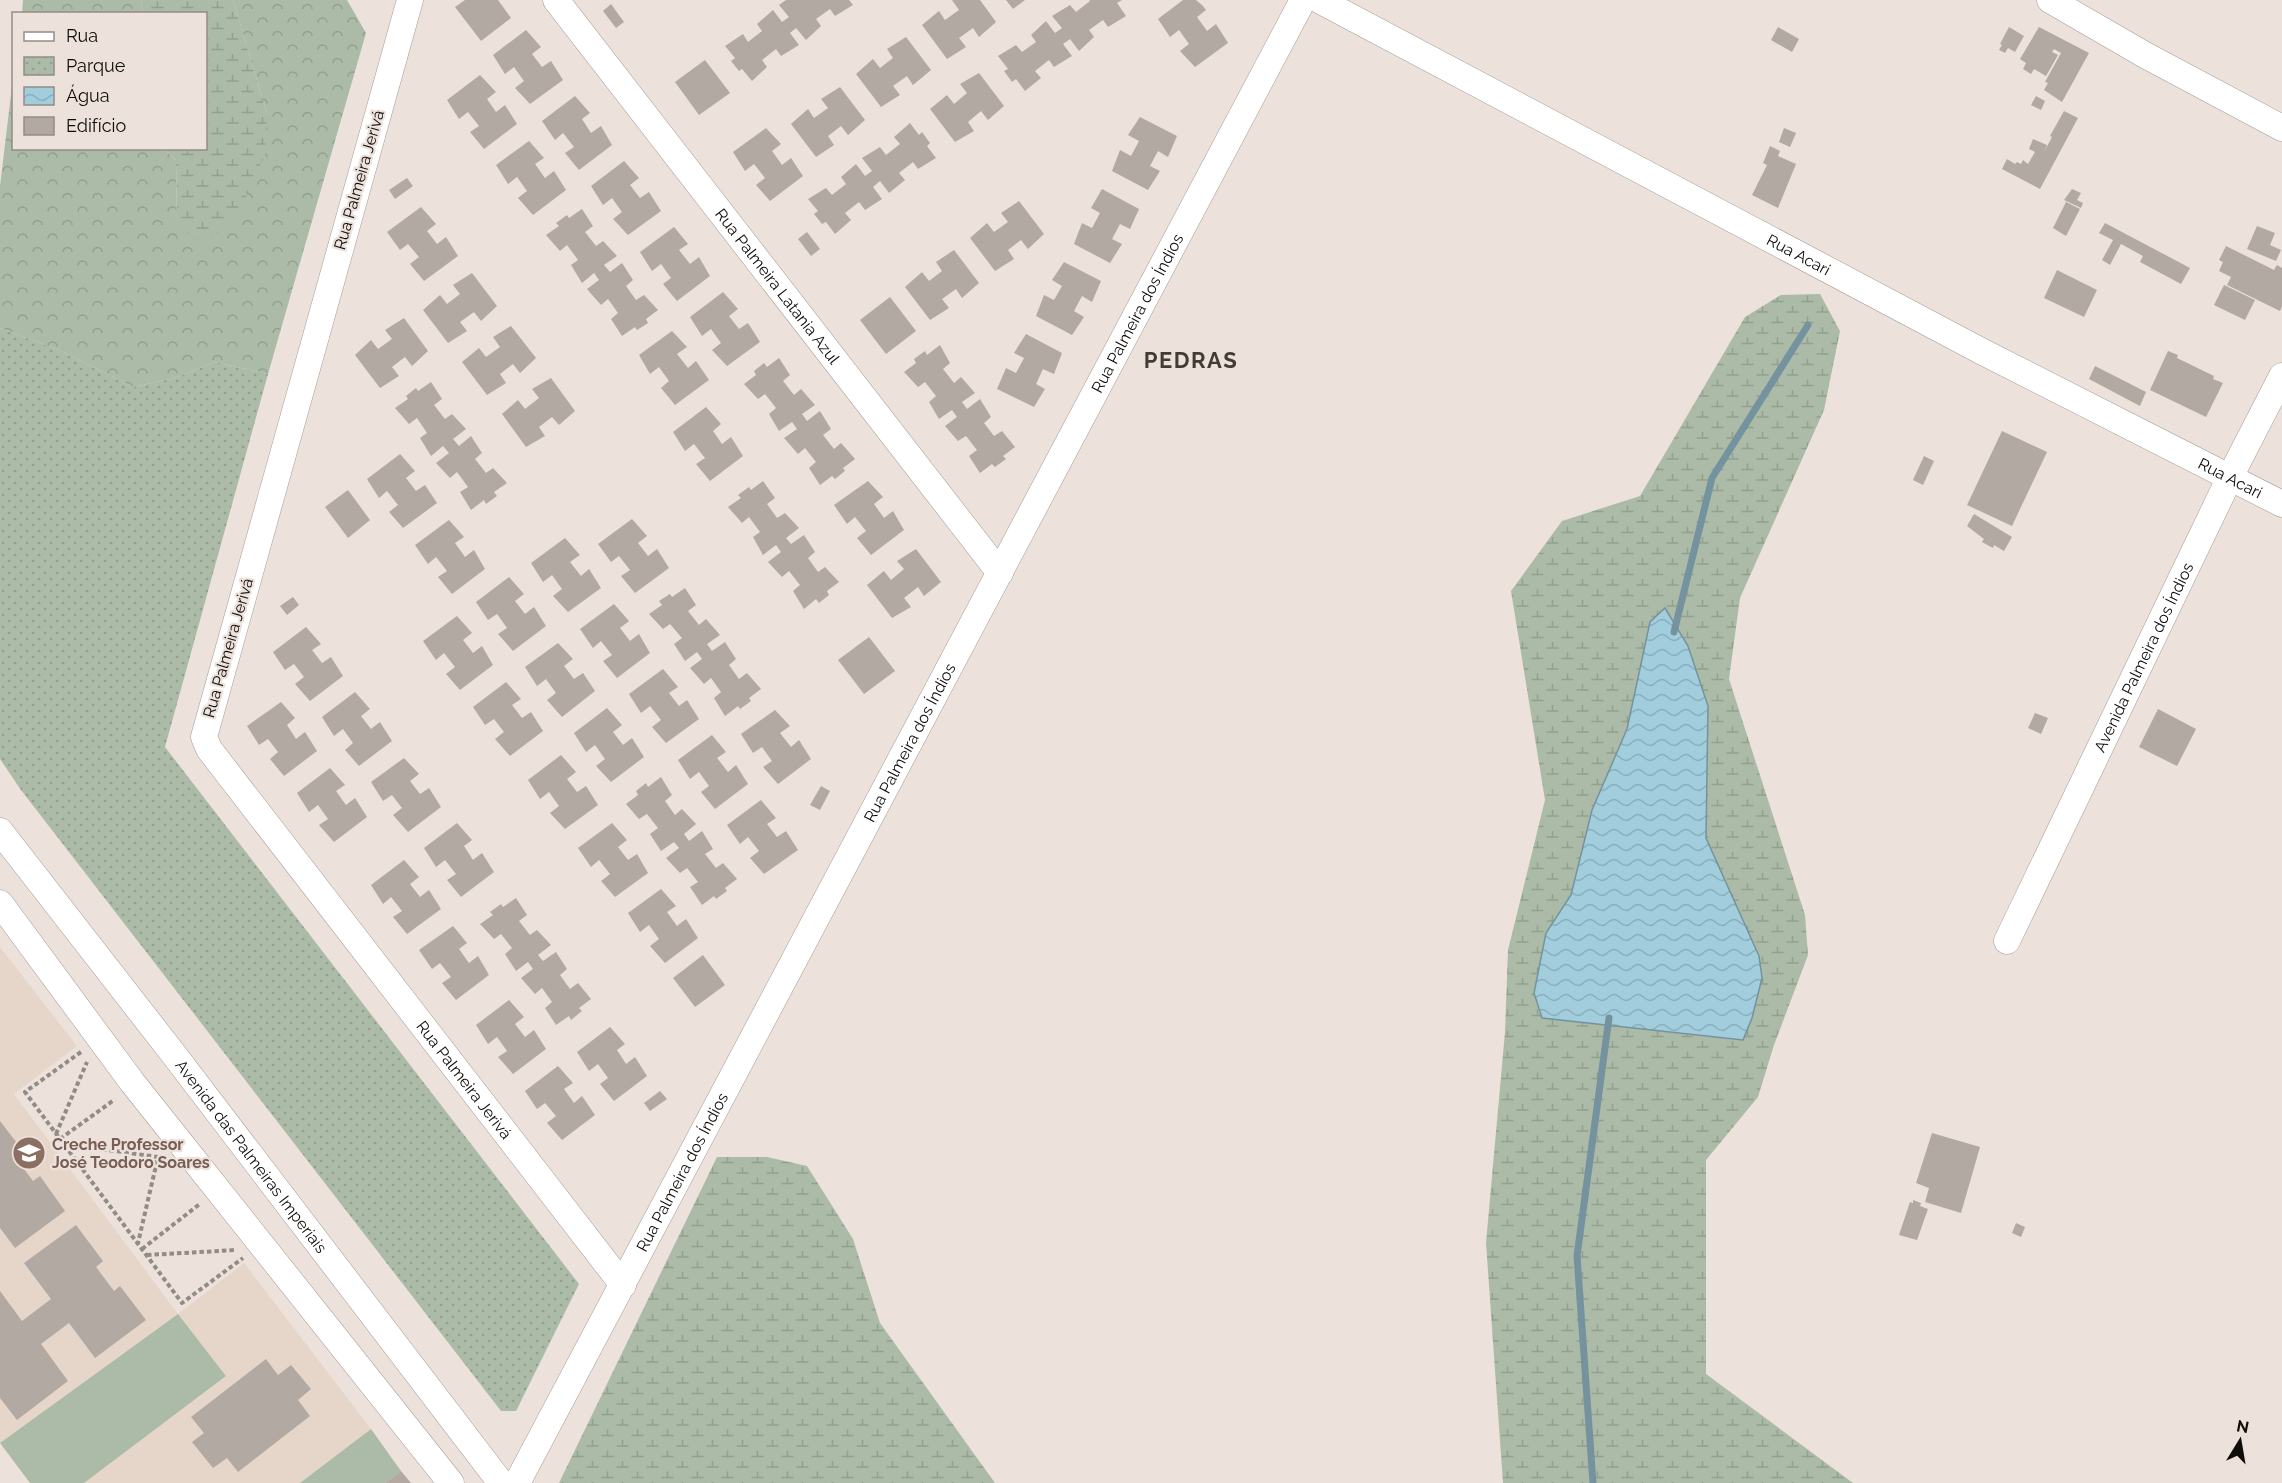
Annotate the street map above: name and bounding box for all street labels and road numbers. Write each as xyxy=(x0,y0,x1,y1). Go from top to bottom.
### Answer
street label: Rua Palmeira Jerivá xyxy=(330,108,388,252)
street label: Rua Palmeira Latania Azul xyxy=(712,205,844,368)
street label: Rua Palmeira dos Índios xyxy=(1087,230,1187,396)
street label: Rua Acari xyxy=(1764,230,1834,279)
street label: Rua Acari xyxy=(2195,454,2266,502)
street label: Avenida Palmeira dos Índios xyxy=(2090,559,2197,755)
street label: Rua Palmeira Jerivá xyxy=(199,576,257,720)
street label: Rua Palmeira dos Índios xyxy=(860,660,959,825)
street label: Rua Palmeira Jerivá xyxy=(413,1017,516,1143)
street label: Avenida das Palmeiras Imperiais xyxy=(172,1056,331,1257)
street label: Rua Palmeira dos Índios xyxy=(632,1089,732,1255)

